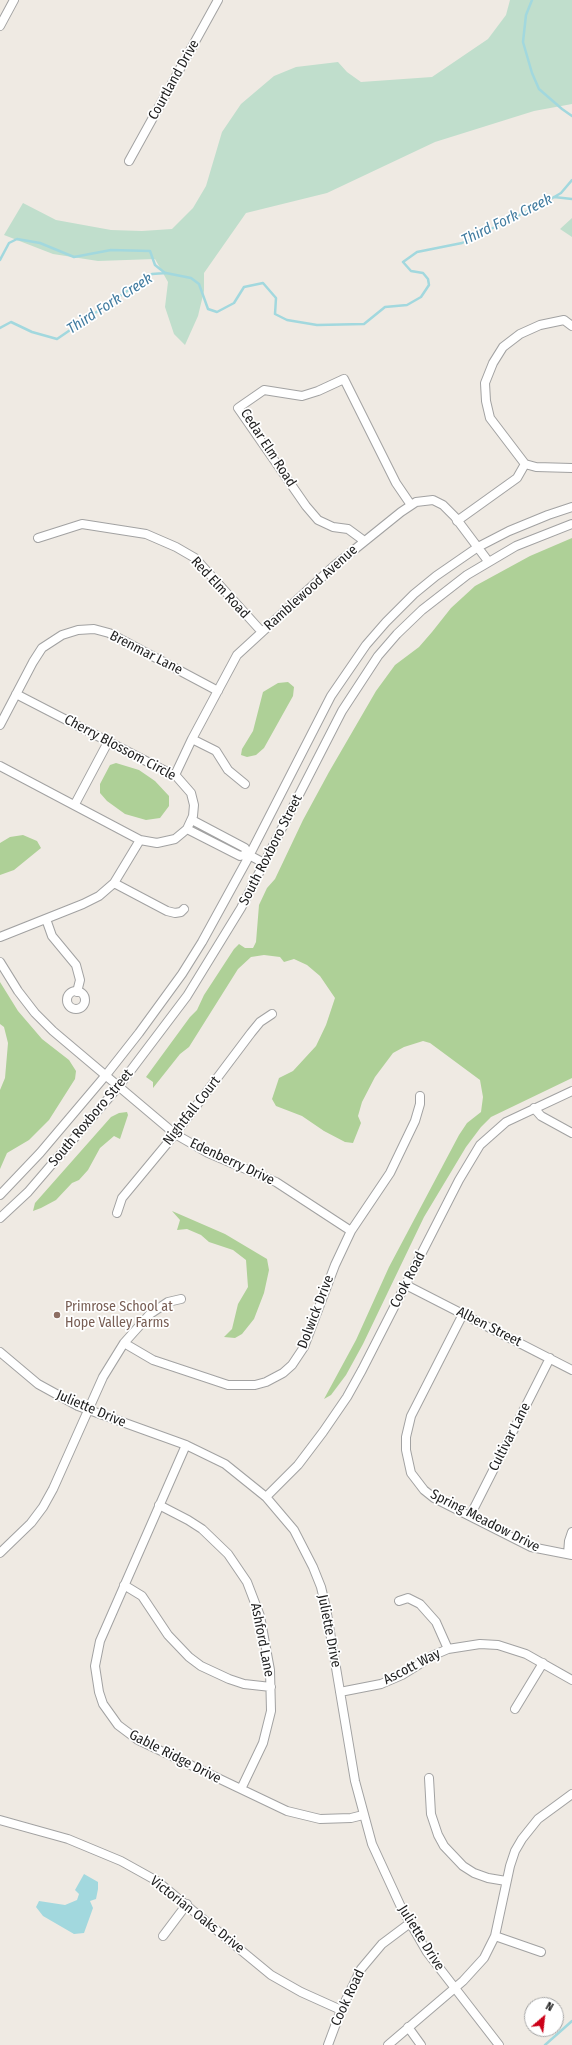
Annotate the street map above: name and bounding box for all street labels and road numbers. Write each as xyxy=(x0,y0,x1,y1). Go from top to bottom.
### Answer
street label: Courtland Drive xyxy=(145,37,203,123)
street label: Cedar Elm Road xyxy=(237,406,299,490)
street label: Ramblewood Avenue xyxy=(261,542,361,634)
street label: Red Elm Road xyxy=(187,554,253,622)
street label: Brenmar Lane xyxy=(107,627,185,679)
street label: Cherry Blossom Circle xyxy=(61,711,179,785)
street label: South Roxboro Street xyxy=(236,792,306,908)
street label: South Roxboro Street xyxy=(45,1066,137,1170)
street label: Nightfall Court xyxy=(160,1073,224,1149)
street label: Edenberry Drive xyxy=(187,1135,277,1189)
street label: Cook Road xyxy=(387,1249,429,1311)
street label: Dolwick Drive xyxy=(294,1273,338,1351)
street label: Alben Street xyxy=(454,1304,524,1350)
street label: Juliette Drive xyxy=(54,1387,128,1431)
street label: Cultivar Lane xyxy=(486,1400,534,1474)
street label: Spring Meadow Drive xyxy=(427,1486,543,1556)
street label: Juliette Drive xyxy=(314,1593,344,1669)
street label: Ashford Lane xyxy=(247,1602,277,1678)
street label: Ascott Way xyxy=(381,1645,443,1689)
street label: Gable Ridge Drive xyxy=(126,1727,224,1787)
street label: Victorian Oaks Drive xyxy=(146,1873,248,1957)
street label: Juliette Drive xyxy=(394,1902,448,1974)
street label: Cook Road xyxy=(328,1967,368,2029)

